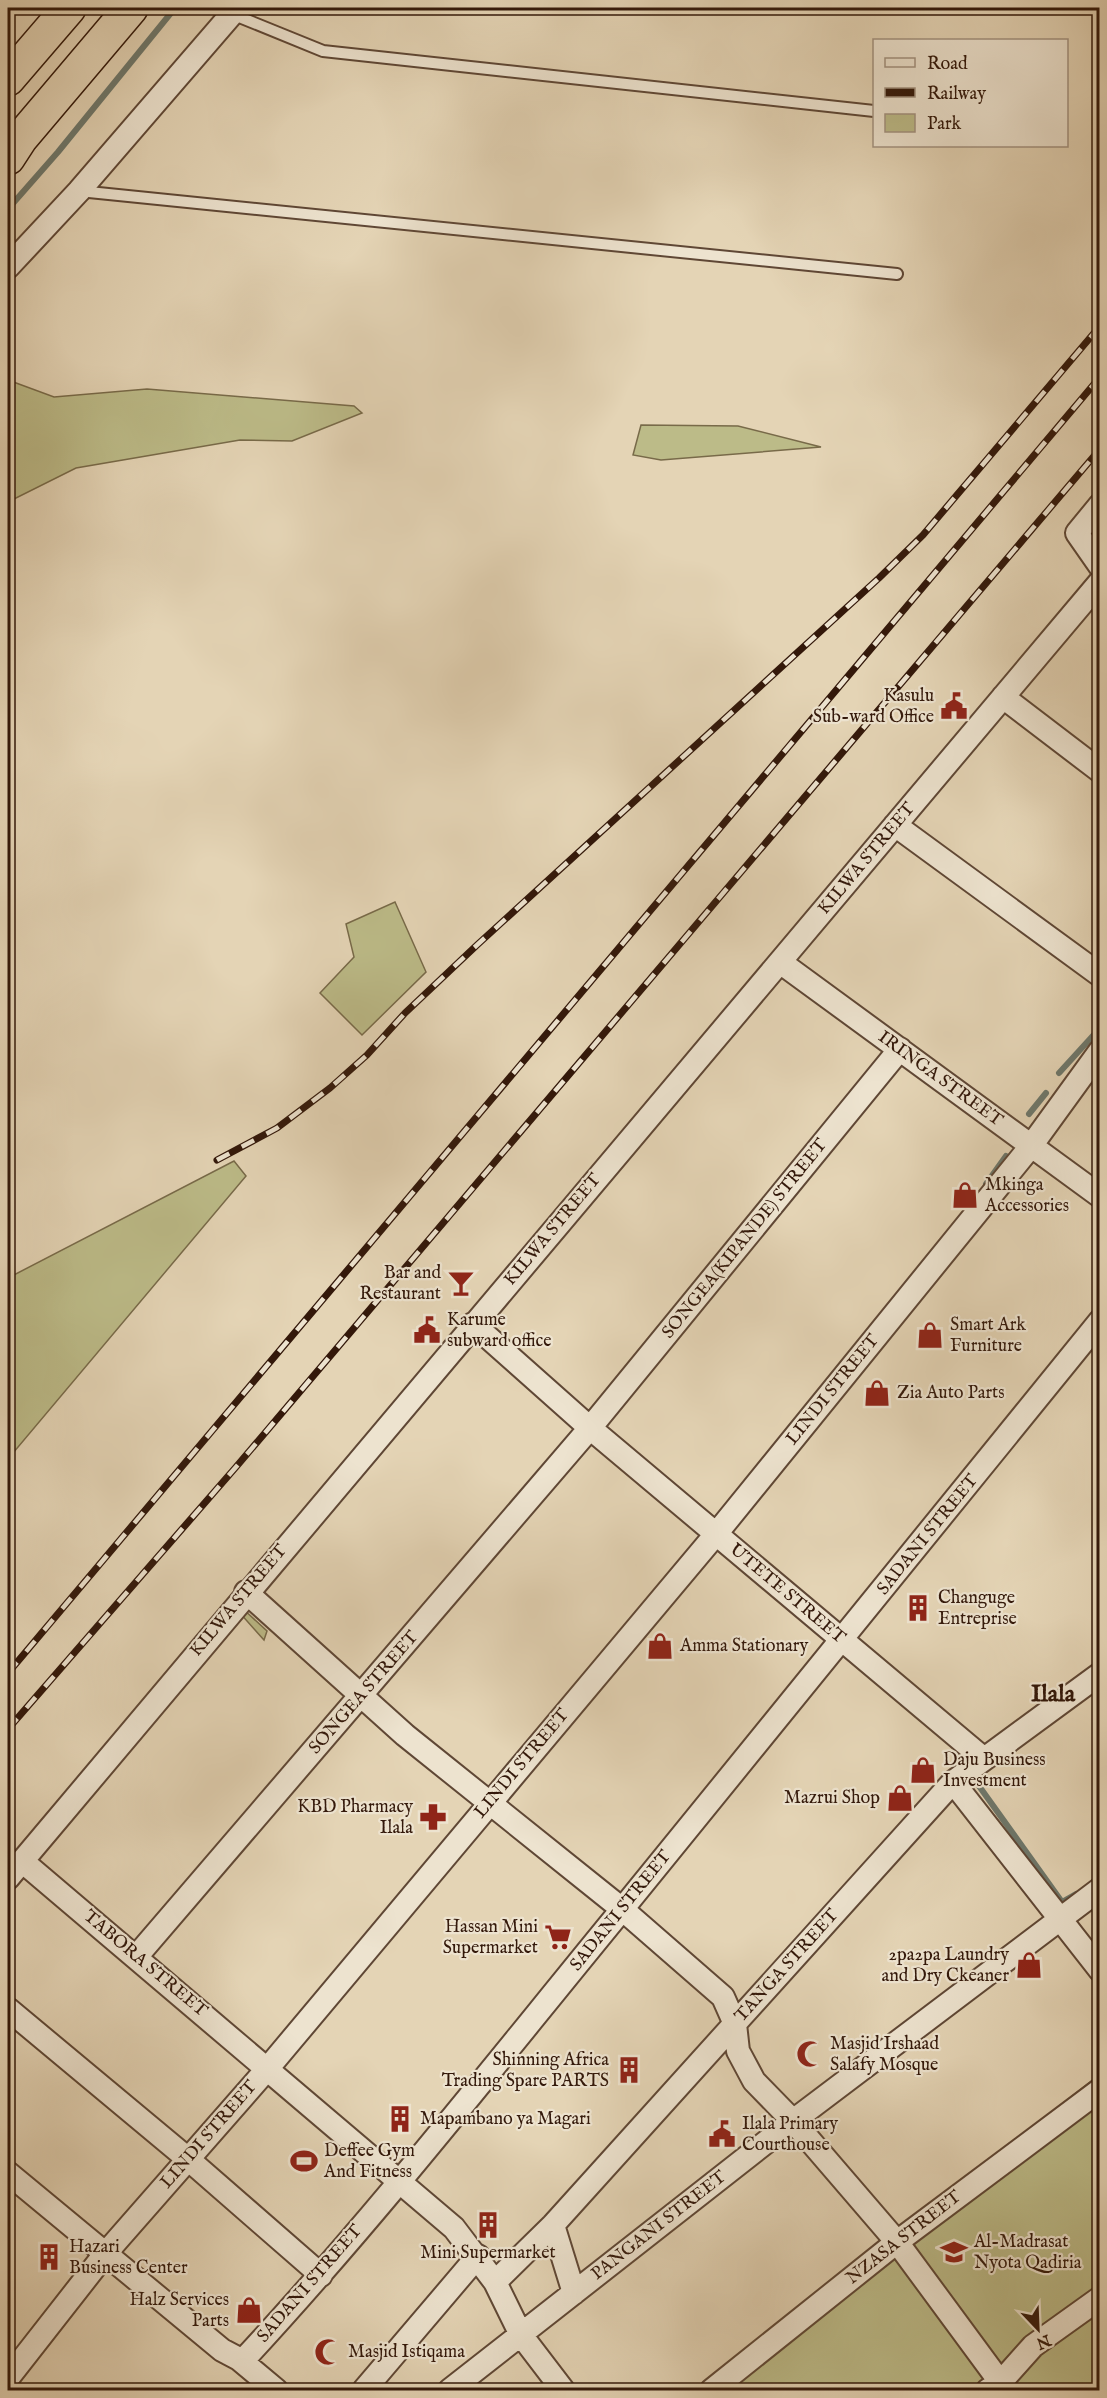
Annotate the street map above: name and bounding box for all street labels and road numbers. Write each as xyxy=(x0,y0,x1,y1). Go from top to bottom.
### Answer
street label: KILWA STREET xyxy=(813,798,921,920)
street label: IRINGA STREET xyxy=(873,1026,1007,1132)
street label: SONGEA(KIPANDE) STREET xyxy=(657,1134,833,1344)
street label: KILWA STREET xyxy=(499,1169,607,1291)
street label: LINDI STREET xyxy=(781,1330,885,1450)
street label: SADANI STREET xyxy=(872,1470,984,1600)
street label: UTETE STREET xyxy=(724,1539,850,1649)
street label: KILWA STREET xyxy=(185,1540,293,1662)
street label: SONGEA STREET xyxy=(304,1627,424,1759)
street label: LINDI STREET xyxy=(469,1705,575,1823)
street label: SADANI STREET xyxy=(565,1846,677,1976)
street label: TABORA STREET xyxy=(78,1905,212,2023)
street label: TANGA STREET xyxy=(730,1905,844,2027)
street label: LINDI STREET xyxy=(156,2076,262,2194)
street label: PANGANI STREET xyxy=(587,2166,731,2286)
street label: NZASA STREET xyxy=(842,2186,966,2290)
street label: SADANI STREET xyxy=(252,2220,368,2348)

